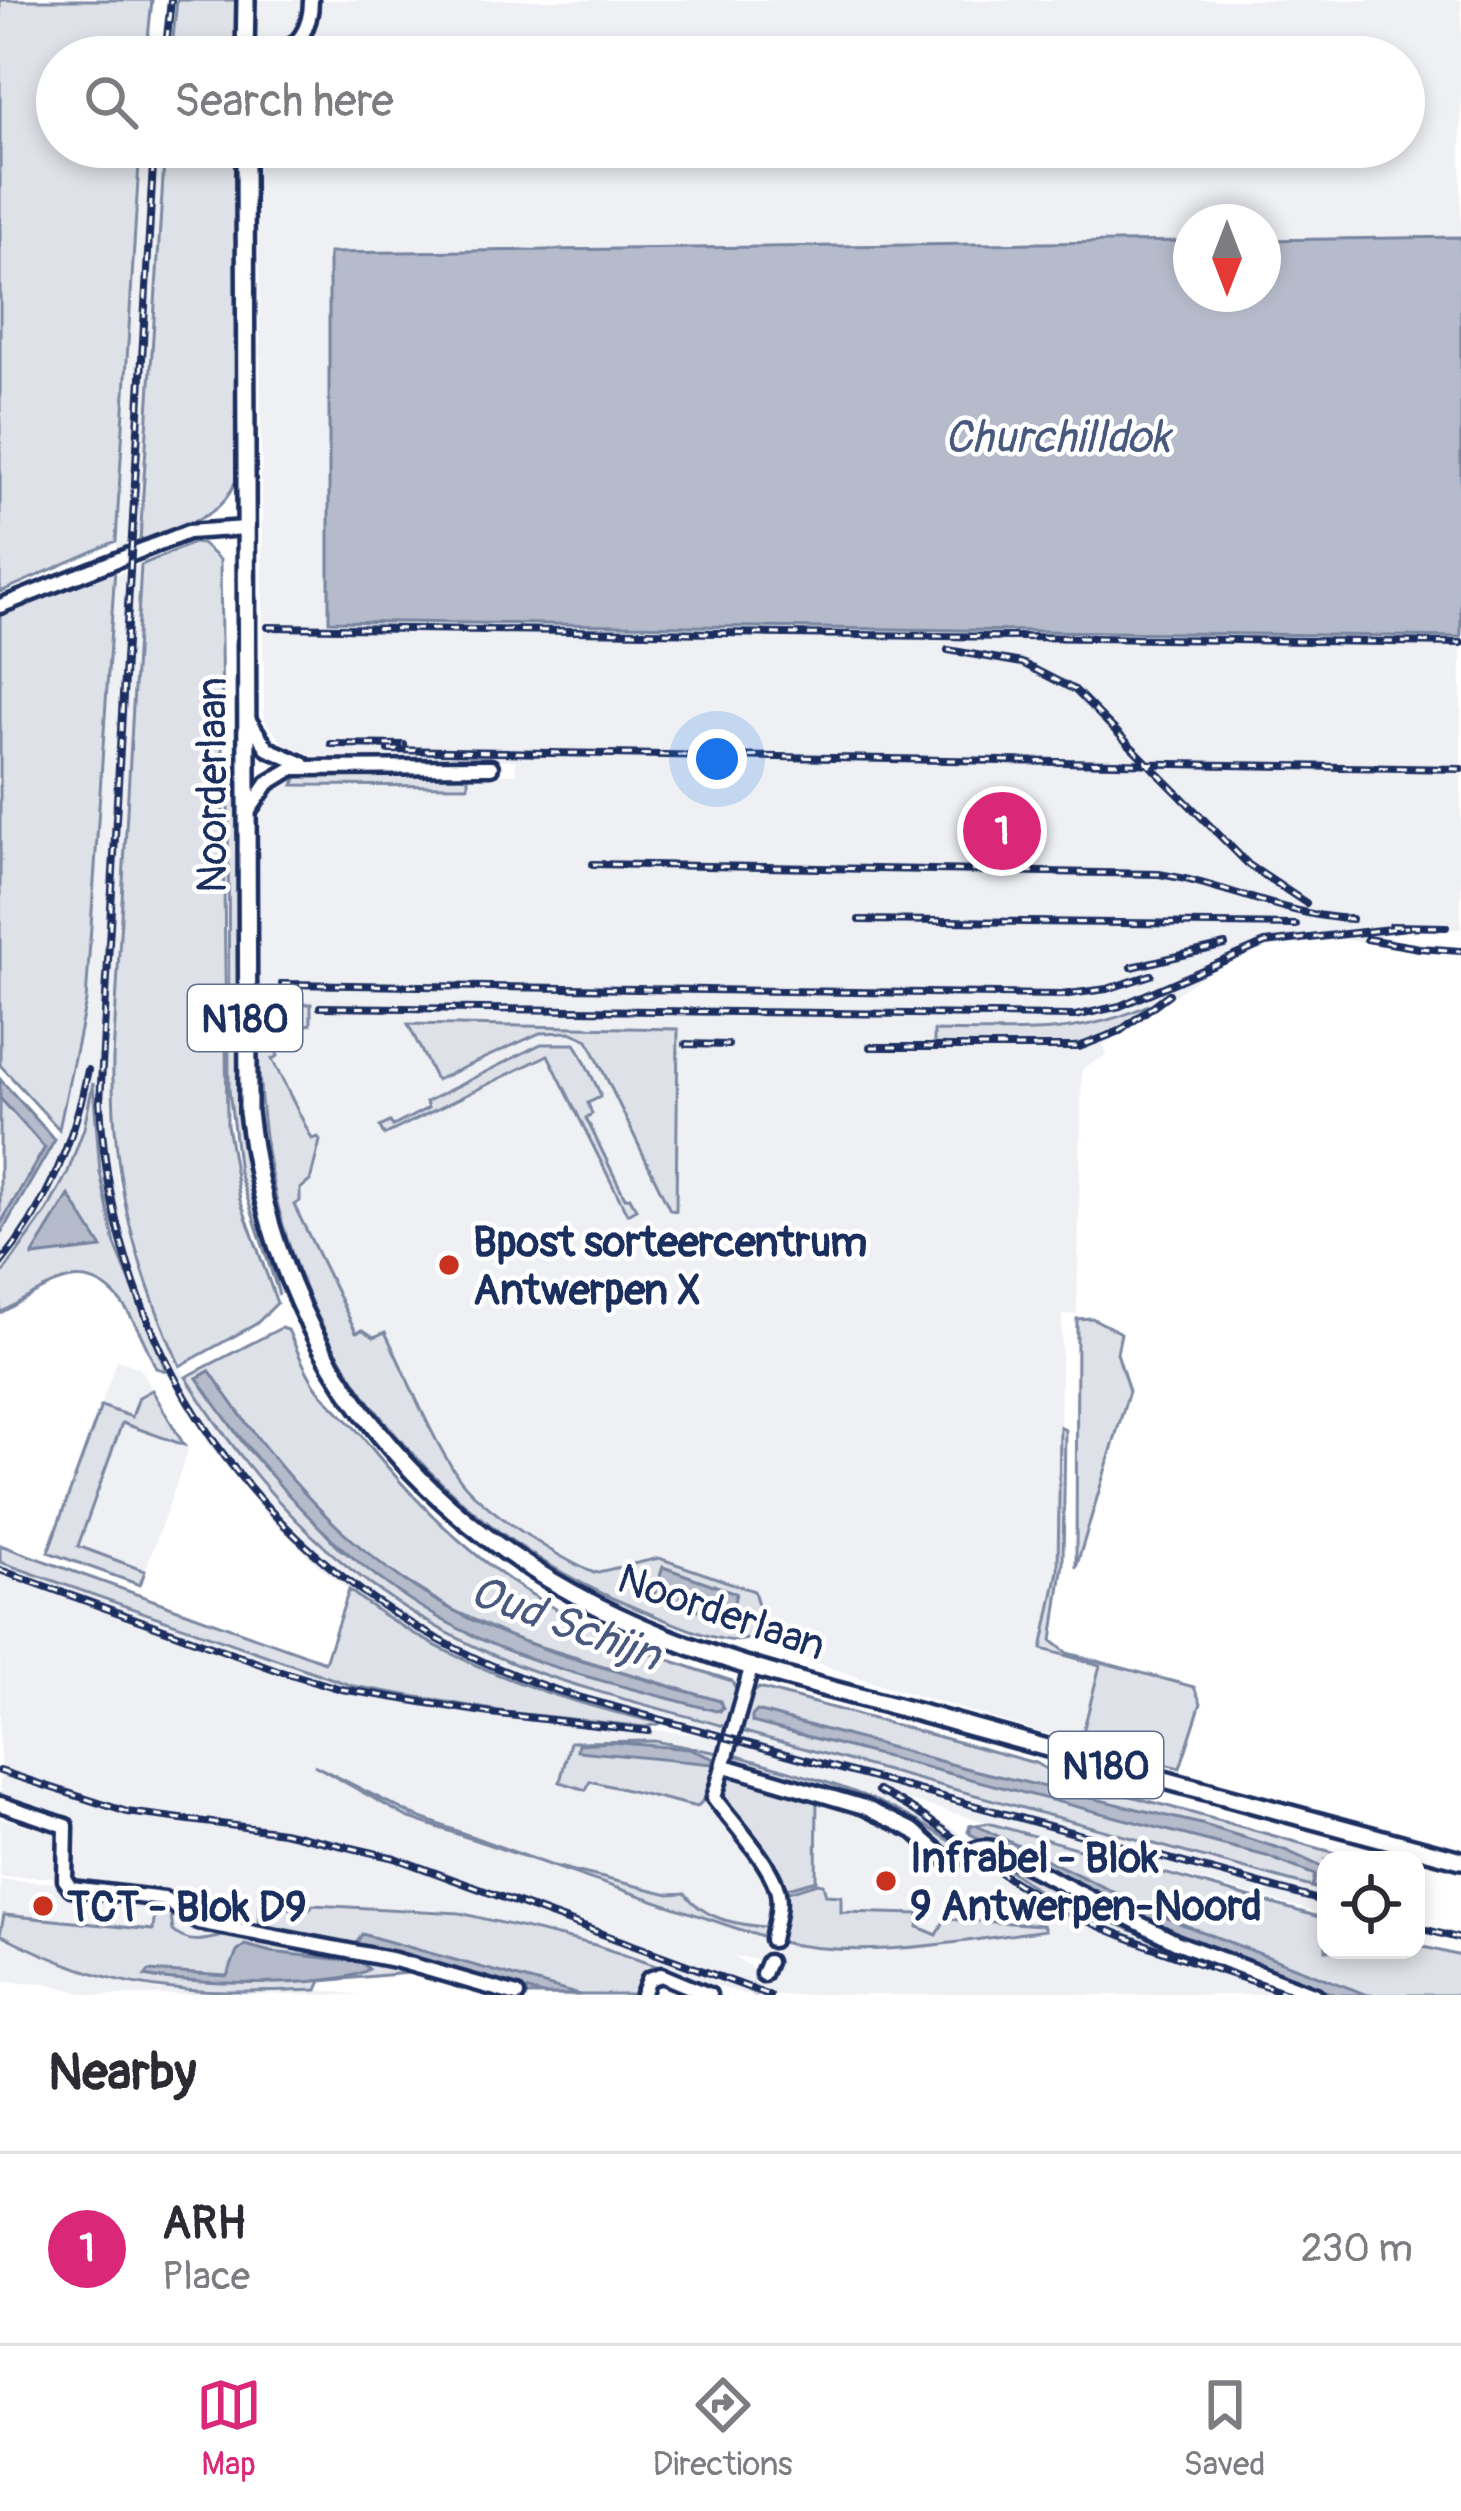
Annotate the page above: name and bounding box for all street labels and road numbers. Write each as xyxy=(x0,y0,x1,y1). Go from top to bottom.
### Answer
street label: Noorderlaan xyxy=(187,677,239,893)
road number: N180 xyxy=(188,985,302,1051)
street label: Noorderlaan xyxy=(611,1553,832,1673)
road number: N180 xyxy=(1049,1732,1163,1798)

